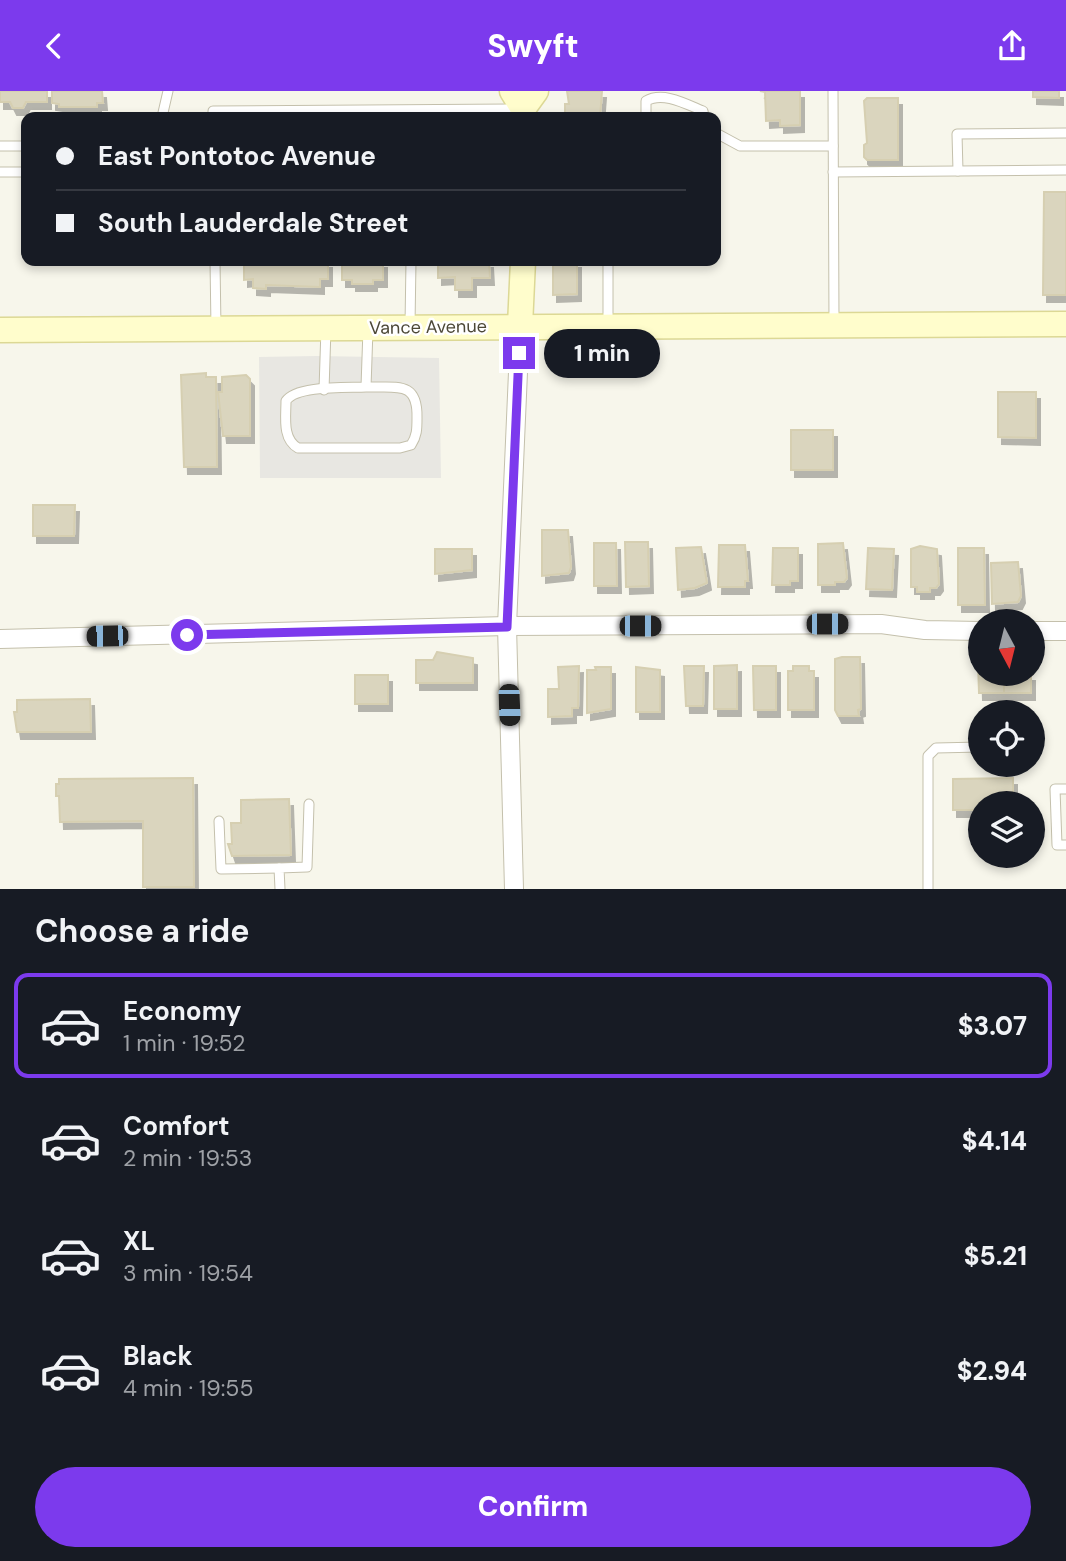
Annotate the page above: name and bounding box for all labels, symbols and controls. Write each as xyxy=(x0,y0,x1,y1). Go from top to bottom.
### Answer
text: Swyft xyxy=(487,25,579,67)
icon: back xyxy=(35,27,73,65)
icon: share xyxy=(993,27,1031,65)
text: East Pontotoc Avenue xyxy=(98,139,376,173)
text: South Lauderdale Street xyxy=(98,206,409,240)
street label: Vance Avenue xyxy=(369,314,487,340)
callout: 1 min xyxy=(544,329,659,377)
route end xyxy=(503,337,535,369)
text: 1 min xyxy=(574,338,630,368)
north arrow xyxy=(968,609,1045,686)
map controls xyxy=(968,609,1045,868)
car xyxy=(807,614,849,635)
car xyxy=(620,616,662,637)
route start xyxy=(171,619,203,651)
car xyxy=(86,625,129,647)
car xyxy=(498,684,521,726)
button: locate xyxy=(968,700,1045,777)
button: layers xyxy=(968,791,1045,868)
text: Choose a ride xyxy=(35,910,250,952)
icon: car xyxy=(39,994,102,1057)
text: Economy xyxy=(123,994,241,1028)
text: $3.07 xyxy=(958,1009,1027,1043)
text: 1 min · 19:52 xyxy=(123,1028,245,1058)
icon: car xyxy=(39,1109,102,1172)
text: Comfort xyxy=(123,1109,229,1143)
text: $4.14 xyxy=(962,1124,1027,1158)
text: 2 min · 19:53 xyxy=(123,1143,252,1173)
icon: car xyxy=(39,1224,102,1287)
text: XL xyxy=(123,1224,155,1258)
text: $5.21 xyxy=(964,1239,1027,1273)
text: 3 min · 19:54 xyxy=(123,1258,253,1288)
icon: car xyxy=(39,1339,102,1402)
text: Black xyxy=(123,1339,193,1373)
text: $2.94 xyxy=(957,1354,1027,1388)
text: 4 min · 19:55 xyxy=(123,1373,253,1403)
button: Confirm xyxy=(35,1467,1031,1547)

